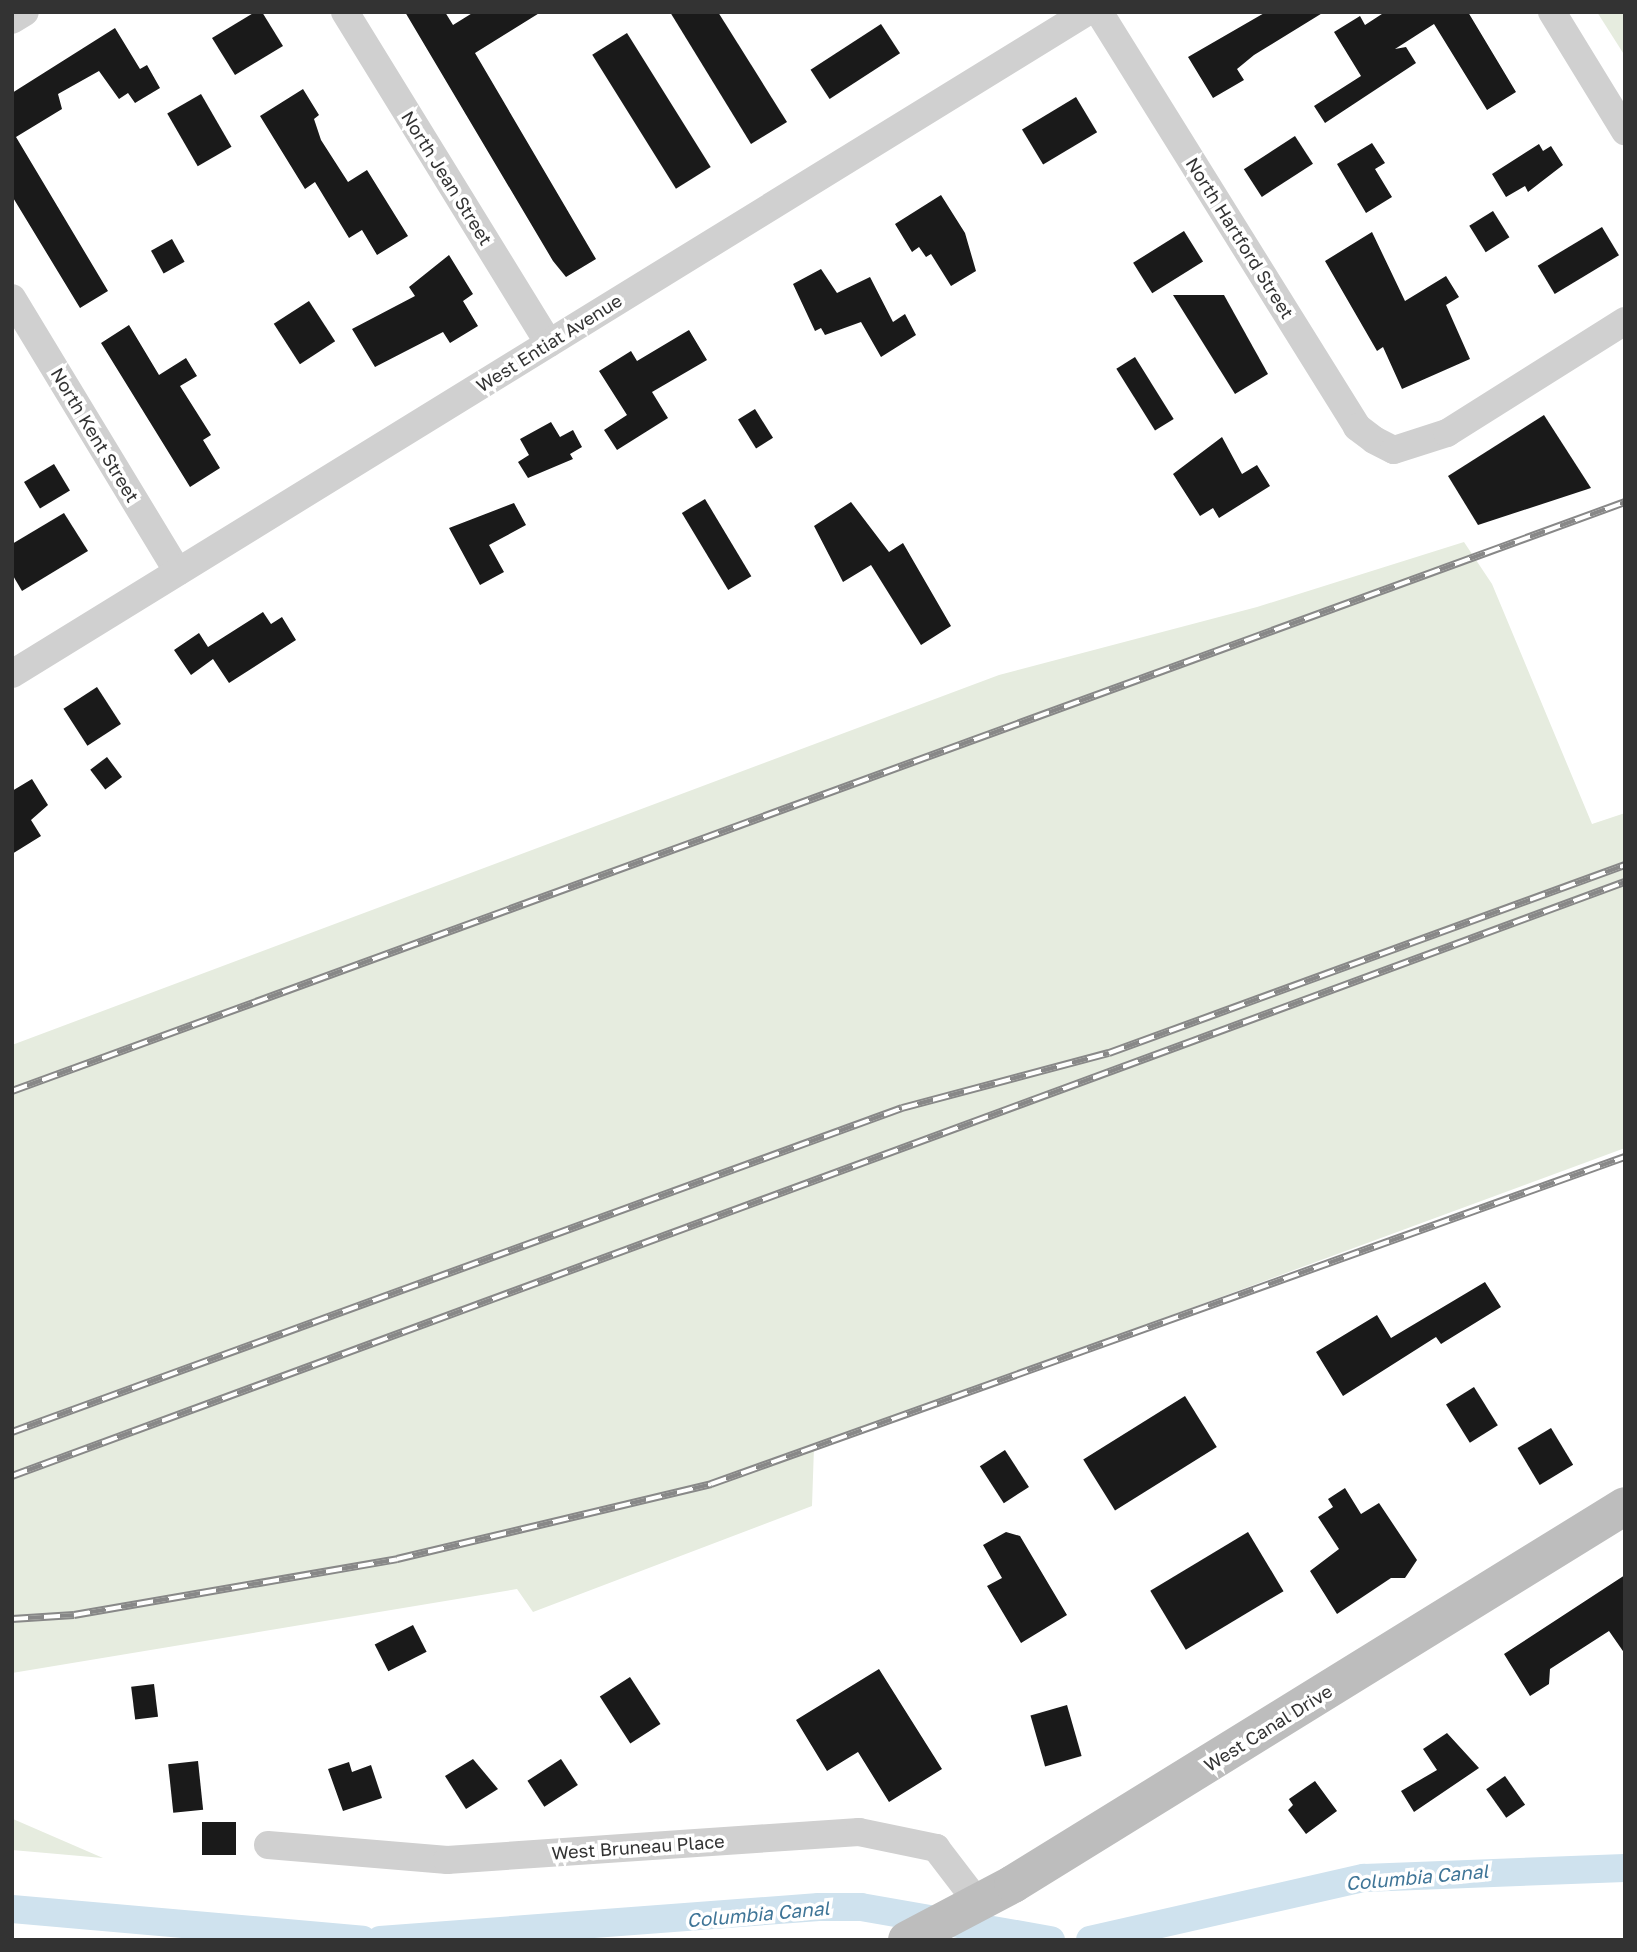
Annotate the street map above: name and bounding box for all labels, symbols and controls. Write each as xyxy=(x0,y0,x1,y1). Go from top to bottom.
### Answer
street label: North Jean Street xyxy=(397,107,497,249)
street label: North Hartford Street xyxy=(1182,153,1298,323)
street label: West Entiat Avenue xyxy=(472,289,626,397)
street label: North Kent Street xyxy=(46,364,144,506)
street label: West Canal Drive xyxy=(1200,1680,1336,1776)
street label: West Bruneau Place xyxy=(551,1830,725,1864)
water label: Columbia Canal xyxy=(1345,1859,1489,1895)
water label: Columbia Canal xyxy=(686,1896,830,1932)

